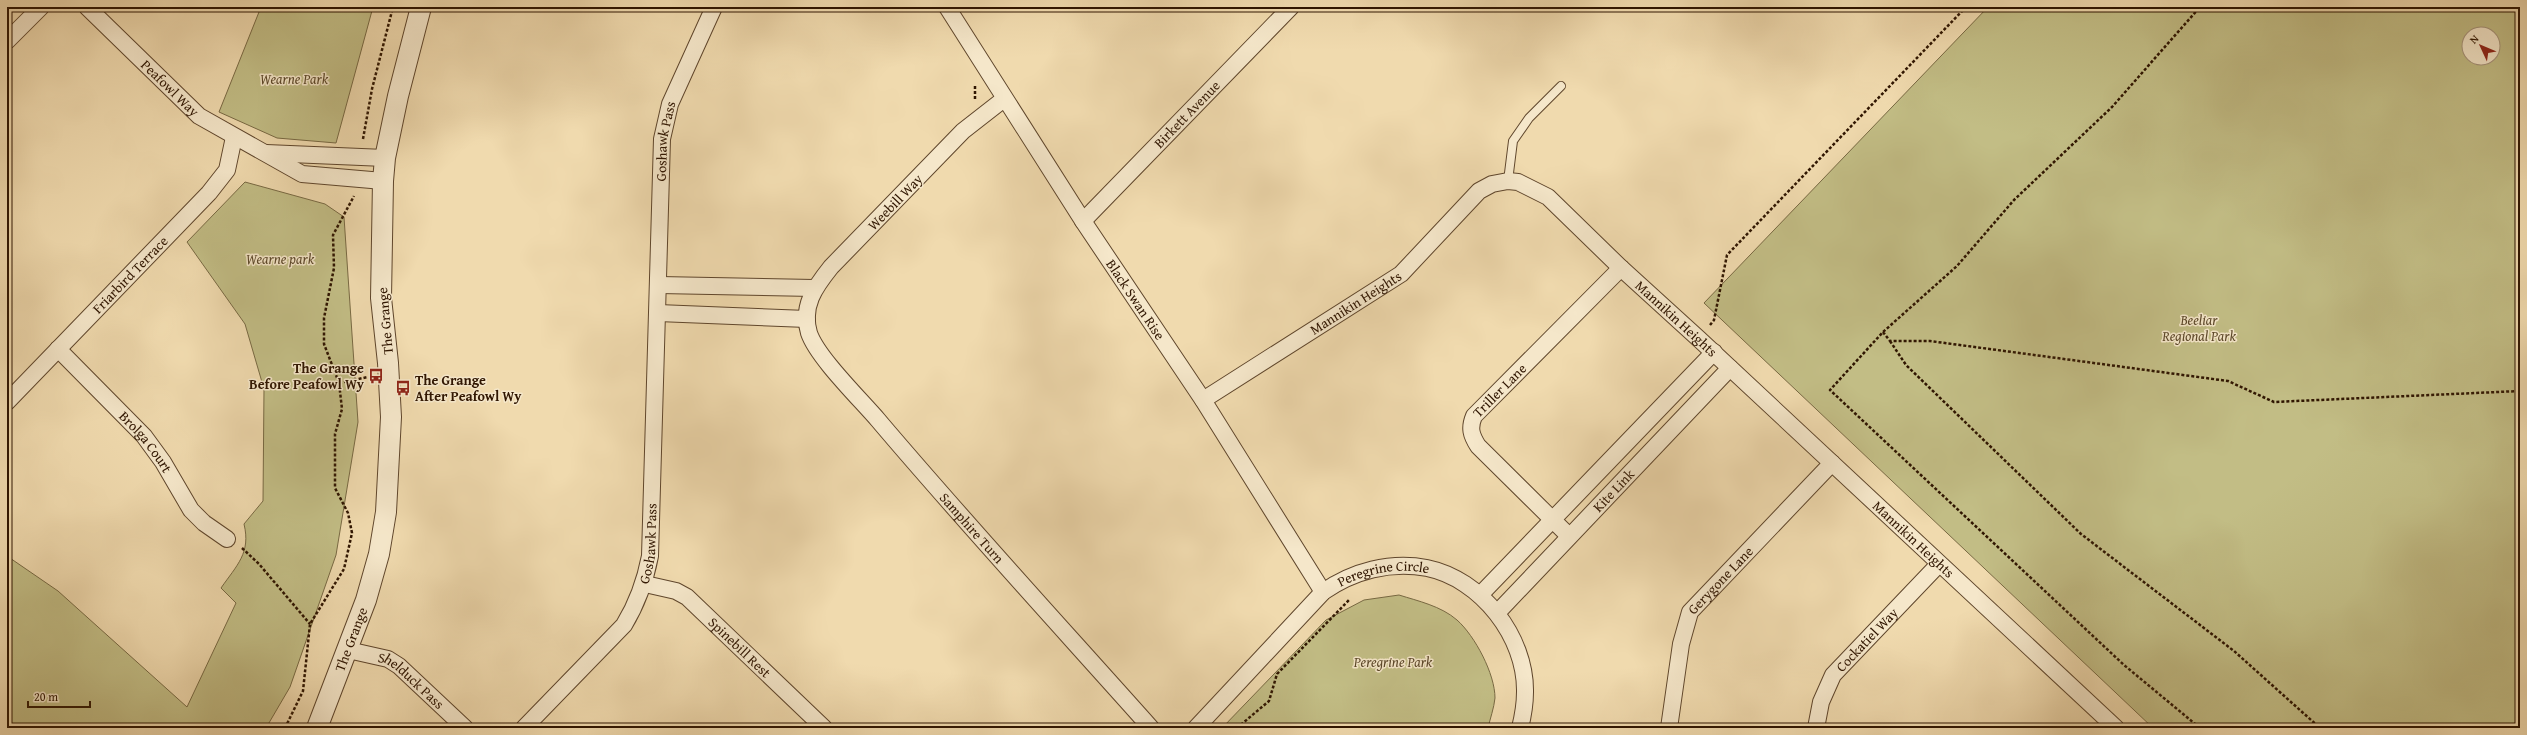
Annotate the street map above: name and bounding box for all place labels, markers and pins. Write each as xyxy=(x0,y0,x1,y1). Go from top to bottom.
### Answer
place label: The Grange Before Peafowl Wy xyxy=(249,358,365,394)
bus stop icon: The Grange Before Peafowl Wy xyxy=(367,367,385,385)
place label: The Grange After Peafowl Wy xyxy=(415,370,522,406)
bus stop icon: The Grange After Peafowl Wy xyxy=(394,379,412,397)

